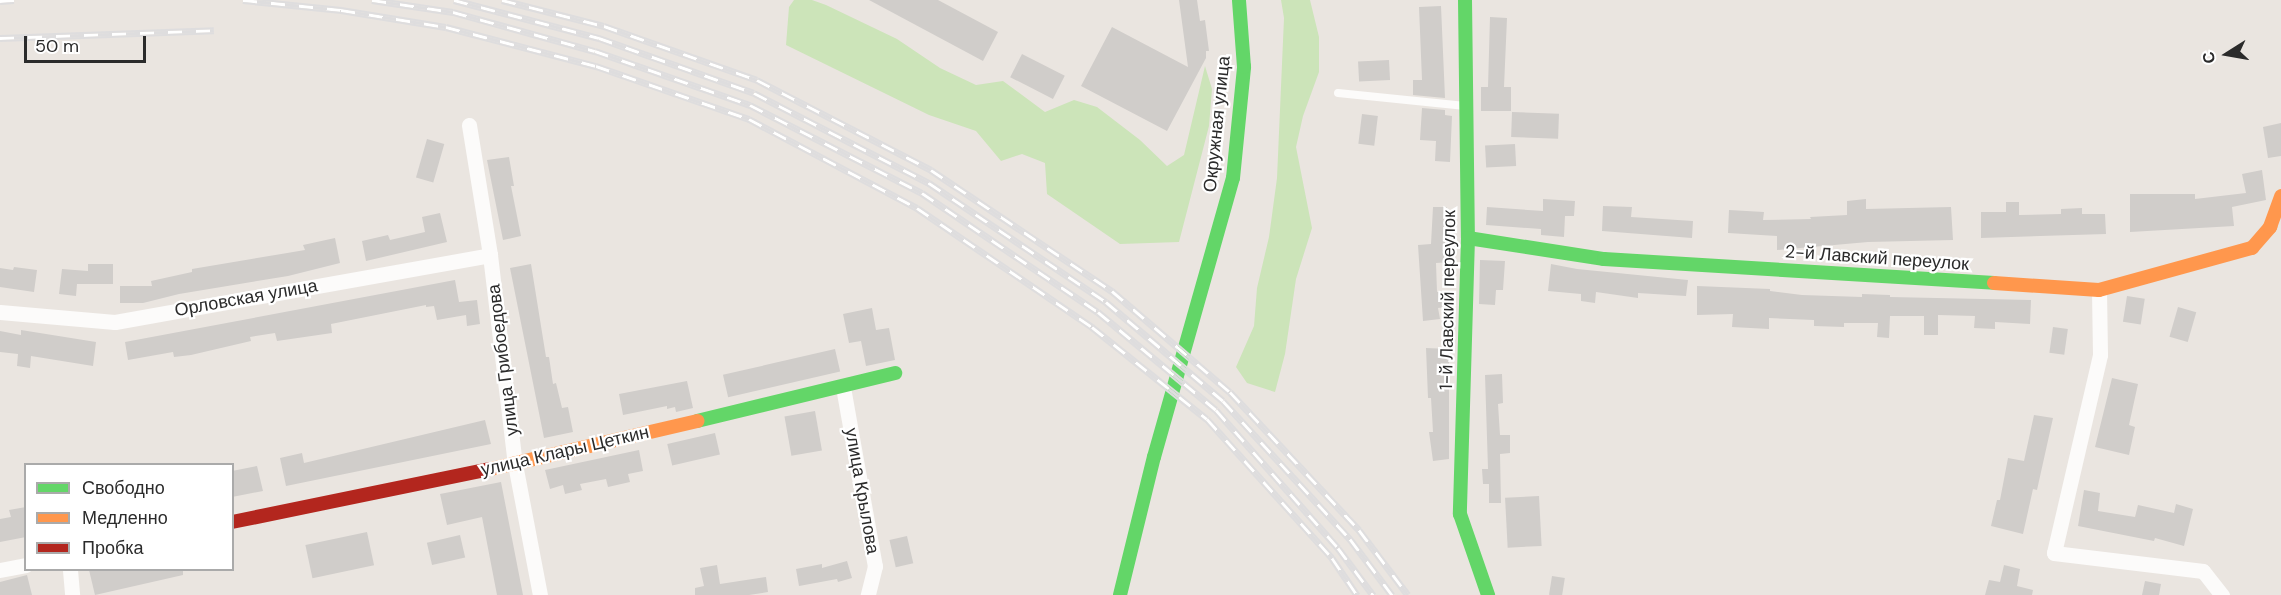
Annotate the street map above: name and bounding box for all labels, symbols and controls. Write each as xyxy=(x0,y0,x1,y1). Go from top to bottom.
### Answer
scale bar xyxy=(27,24,148,62)
north arrow xyxy=(2197,24,2257,84)
text: 50 m xyxy=(35,34,79,58)
text: С xyxy=(2197,50,2220,65)
street label: Окружная улица xyxy=(1199,55,1235,193)
street label: 1-й Лавский переулок xyxy=(1436,210,1460,390)
street label: 2-й Лавский переулок xyxy=(1784,241,1970,275)
street label: Орловская улица xyxy=(173,275,319,321)
street label: улица Грибоедова xyxy=(483,283,523,437)
street label: улица Клары Цеткин xyxy=(479,421,651,481)
street label: улица Крылова xyxy=(840,426,884,556)
legend xyxy=(24,463,234,571)
text: Свободно xyxy=(82,476,165,500)
text: Медленно xyxy=(82,506,168,530)
text: Пробка xyxy=(82,536,144,560)

